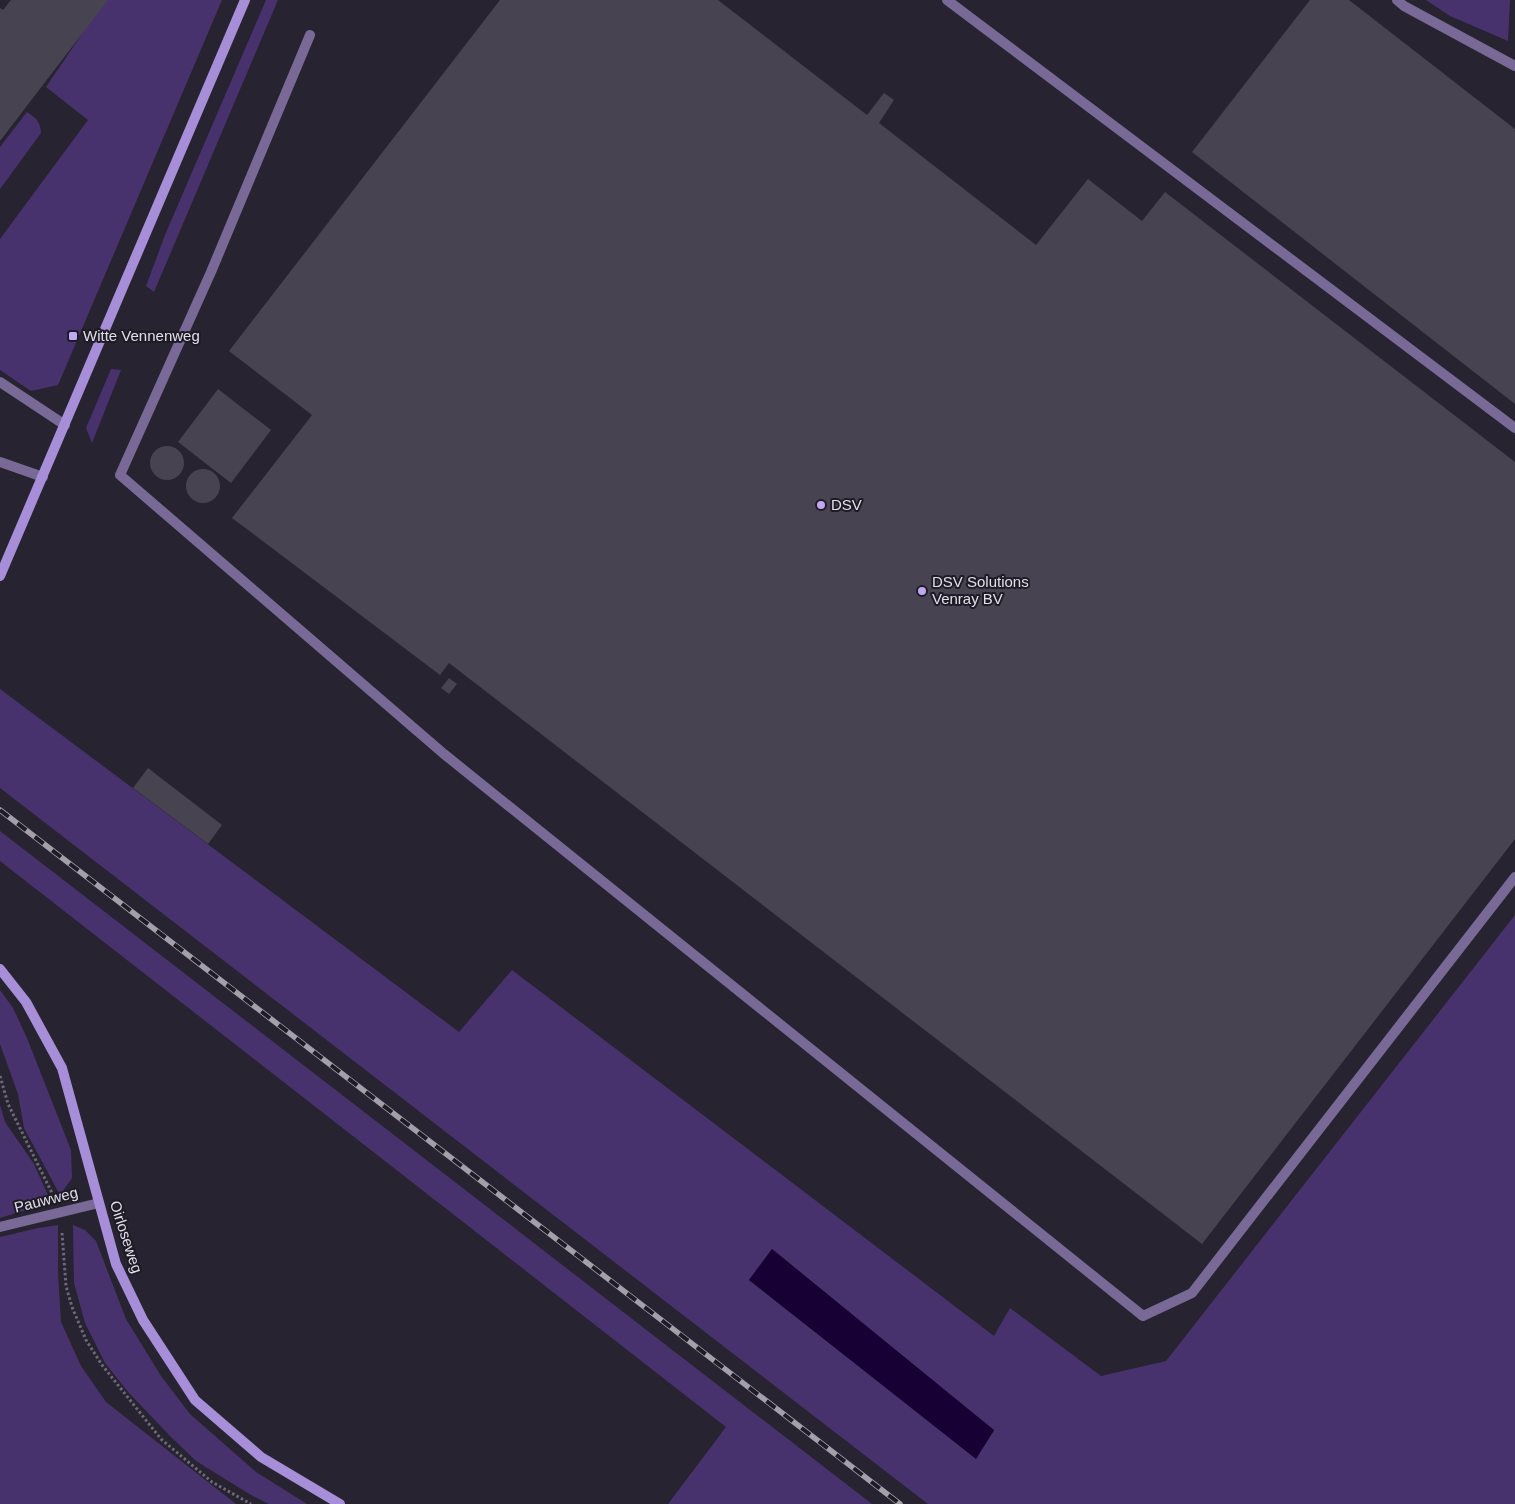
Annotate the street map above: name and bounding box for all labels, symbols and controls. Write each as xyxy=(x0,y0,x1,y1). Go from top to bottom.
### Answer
place label: Witte Vennenweg xyxy=(83,327,200,344)
marker: Witte Vennenweg xyxy=(67,330,79,342)
place label: DSV xyxy=(831,496,862,513)
marker: DSV xyxy=(815,499,827,511)
place label: DSV Solutions Venray BV xyxy=(932,573,1029,607)
marker: DSV Solutions Venray BV xyxy=(916,585,928,597)
street label: Pauwweg xyxy=(12,1183,79,1216)
street label: Oirloseweg xyxy=(107,1199,146,1275)

